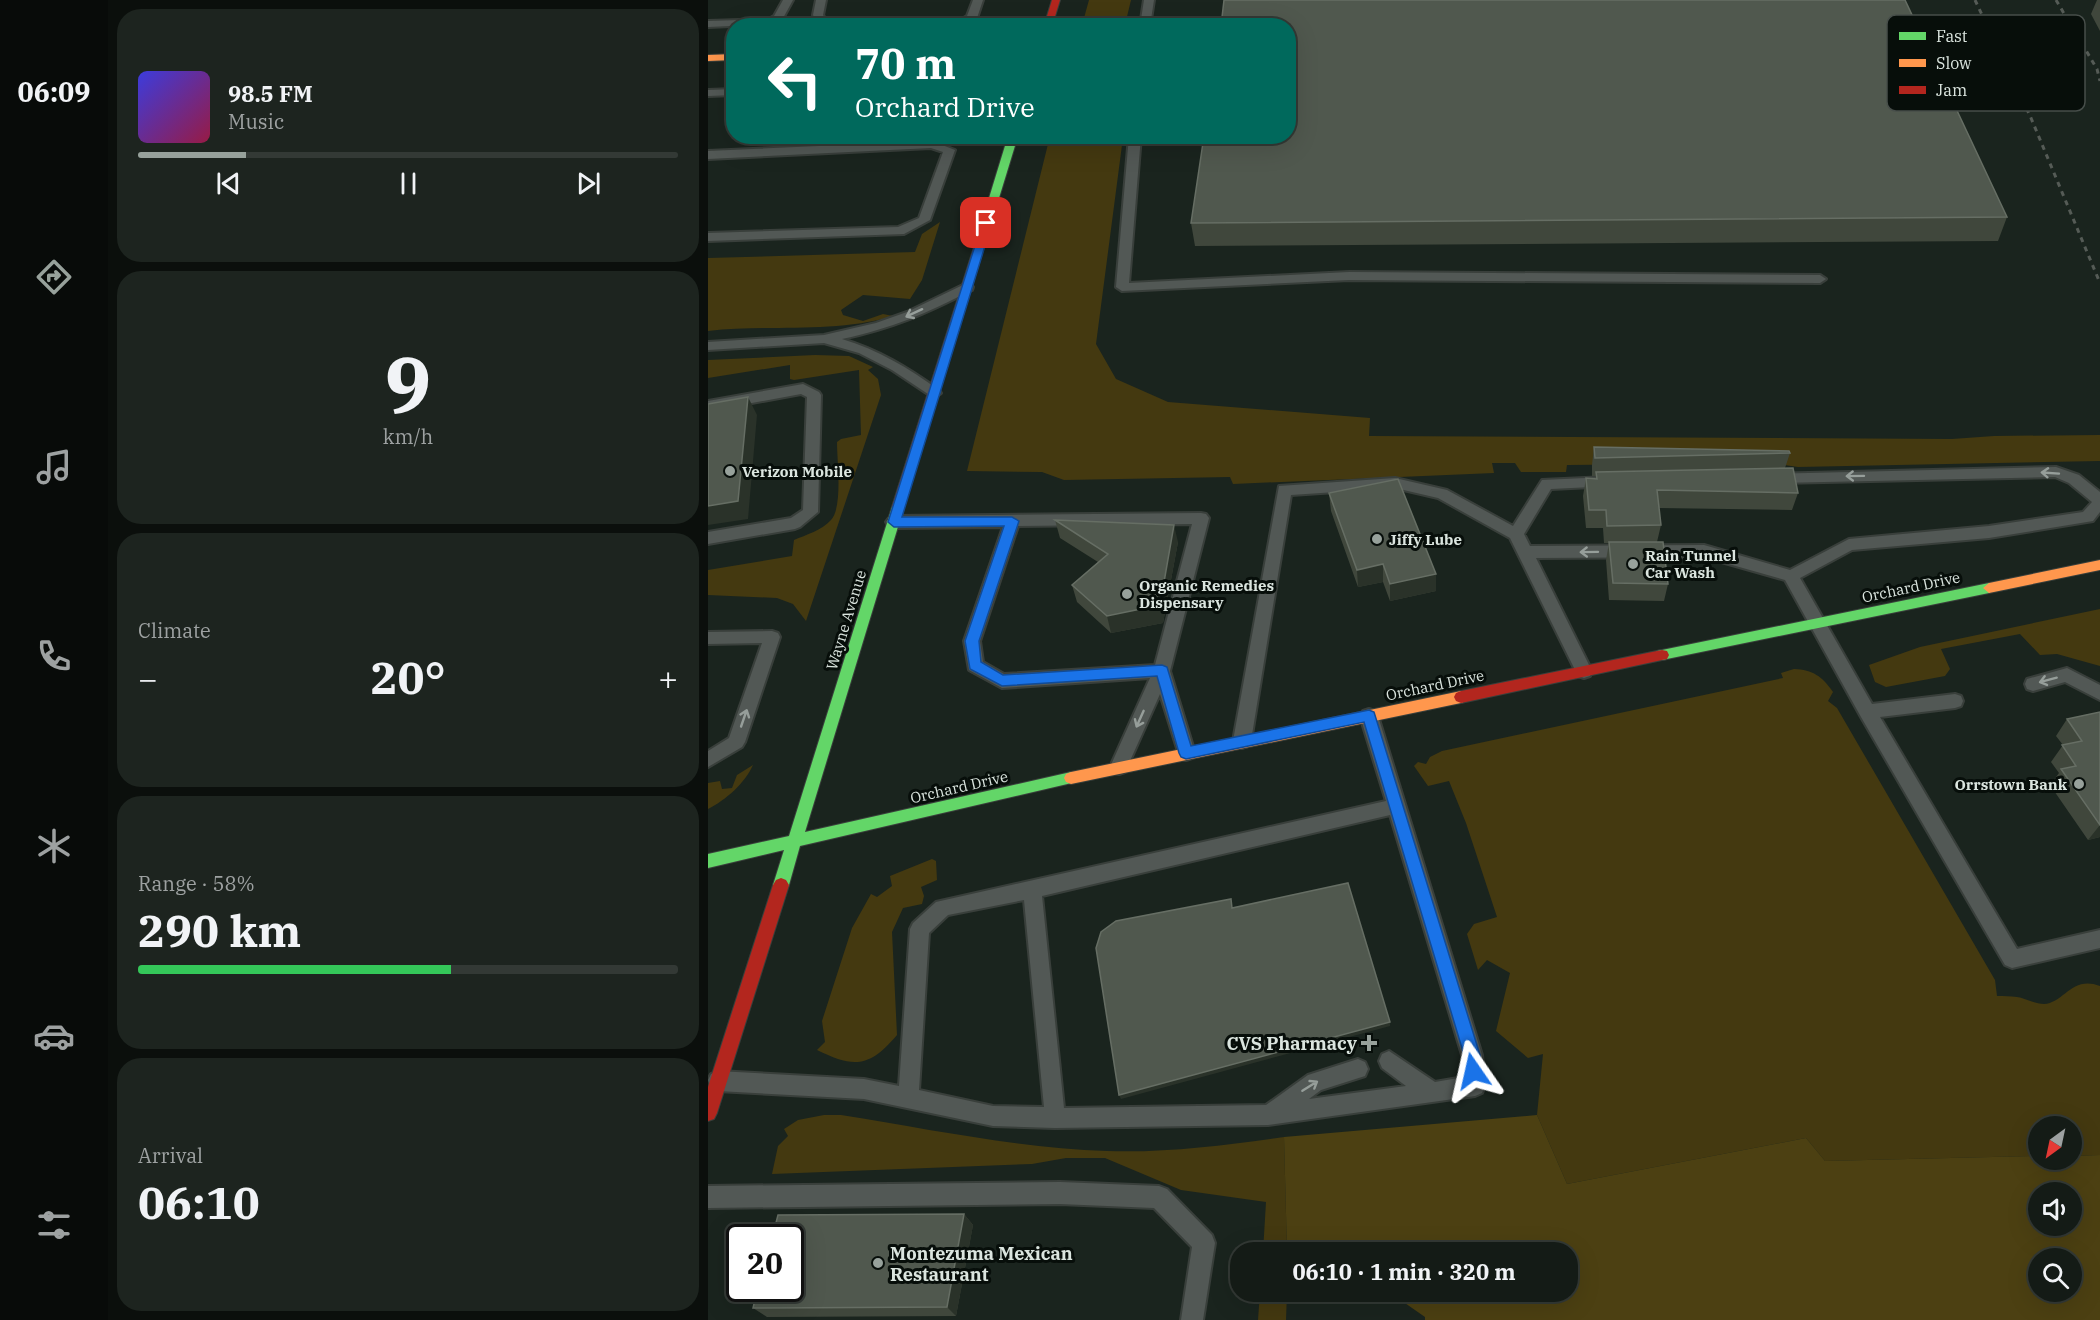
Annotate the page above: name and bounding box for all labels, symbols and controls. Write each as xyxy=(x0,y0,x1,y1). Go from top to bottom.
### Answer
legend xyxy=(1887,15,2085,111)
text: Fast xyxy=(1936,26,1968,46)
text: 70 m xyxy=(855,36,956,91)
icon: left xyxy=(756,42,834,120)
text: Slow xyxy=(1936,53,1972,73)
text: 06:09 xyxy=(18,74,90,109)
text: 98.5 FM xyxy=(228,79,313,108)
text: Jam xyxy=(1936,80,1967,100)
text: Orchard Drive xyxy=(855,89,1035,124)
text: Music xyxy=(228,108,284,135)
icon: previous xyxy=(212,167,245,200)
icon: pause xyxy=(392,167,425,200)
icon: next xyxy=(572,167,605,200)
pin xyxy=(960,197,1011,248)
icon: arrive xyxy=(969,206,1002,239)
icon: directions xyxy=(33,256,75,298)
one-way arrow xyxy=(906,308,924,319)
text: 9 xyxy=(385,333,431,434)
text: km/h xyxy=(383,423,433,450)
icon: music xyxy=(33,446,75,488)
place label: Verizon Mobile xyxy=(742,462,852,481)
marker: Verizon Mobile xyxy=(723,464,737,478)
one-way arrow xyxy=(2040,468,2060,479)
one-way arrow xyxy=(1845,470,1865,482)
place label: Jiffy Lube xyxy=(1389,530,1462,549)
marker: Jiffy Lube xyxy=(1370,532,1384,546)
one-way arrow xyxy=(1579,546,1599,558)
place label: Rain Tunnel Car Wash xyxy=(1645,546,1737,582)
marker: Rain Tunnel Car Wash xyxy=(1626,557,1640,571)
street label: Orchard Drive xyxy=(1860,567,1962,607)
street label: Wayne Avenue xyxy=(822,568,870,672)
place label: Organic Remedies Dispensary xyxy=(1139,576,1274,612)
marker: Organic Remedies Dispensary xyxy=(1120,587,1134,601)
text: Climate xyxy=(138,617,211,644)
icon: phone xyxy=(33,635,75,677)
text: 20° xyxy=(370,648,446,706)
text: − xyxy=(138,657,158,700)
text: + xyxy=(658,657,678,700)
street label: Orchard Drive xyxy=(1384,665,1486,705)
one-way arrow xyxy=(2039,675,2058,686)
one-way arrow xyxy=(739,709,750,728)
one-way arrow xyxy=(1134,709,1146,727)
street label: Orchard Drive xyxy=(908,767,1010,807)
place label: Orrstown Bank xyxy=(1954,775,2068,794)
marker: Orrstown Bank xyxy=(2072,777,2086,791)
icon: climate xyxy=(33,825,75,867)
text: Range · 58% xyxy=(138,870,255,897)
text: 290 km xyxy=(138,901,301,959)
icon: car xyxy=(33,1015,75,1057)
place label: CVS Pharmacy xyxy=(1226,1032,1358,1055)
marker: CVS Pharmacy xyxy=(1362,1036,1376,1050)
position arrow xyxy=(1441,1039,1505,1103)
one-way arrow xyxy=(1301,1080,1318,1092)
north arrow xyxy=(2028,1116,2082,1170)
map controls xyxy=(2028,1116,2082,1302)
text: Arrival xyxy=(138,1142,203,1169)
text: 06:10 xyxy=(138,1173,260,1231)
button: sound xyxy=(2028,1182,2082,1236)
icon: filters xyxy=(33,1204,75,1246)
speed limit sign: 20 xyxy=(726,1224,804,1302)
place label: Montezuma Mexican Restaurant xyxy=(890,1242,1073,1286)
button: search xyxy=(2028,1248,2082,1302)
marker: Montezuma Mexican Restaurant xyxy=(871,1256,885,1270)
text: 06:10 · 1 min · 320 m xyxy=(1292,1257,1516,1286)

